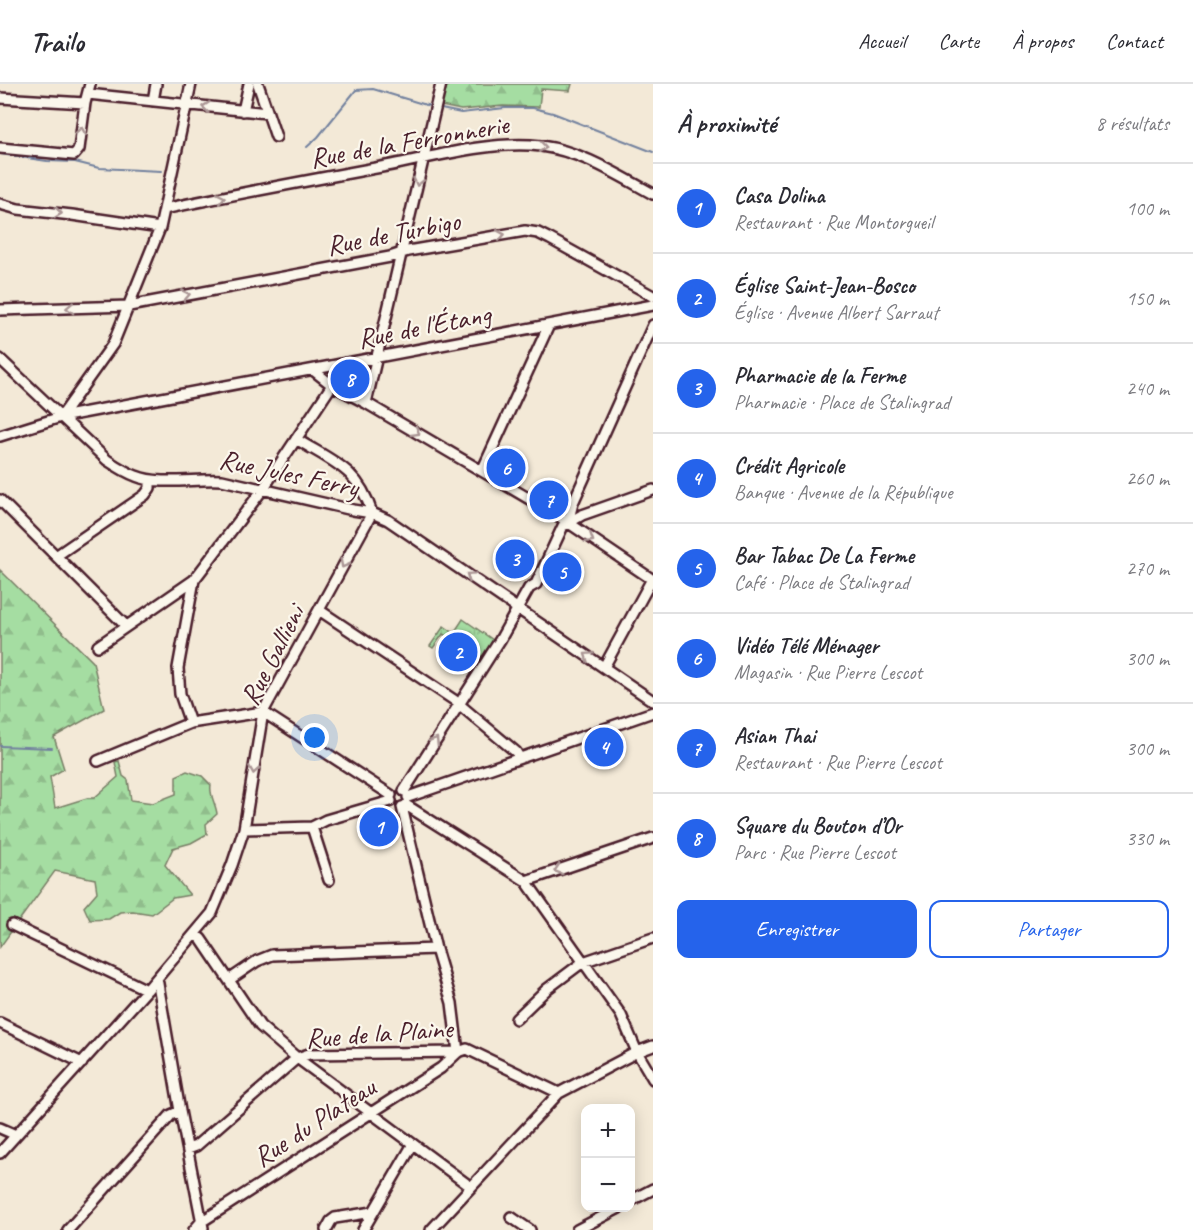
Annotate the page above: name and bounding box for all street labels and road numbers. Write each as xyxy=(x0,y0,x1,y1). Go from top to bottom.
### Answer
street label: Rue de la Ferronnerie xyxy=(307,106,513,176)
street label: Rue de Turbigo xyxy=(323,203,465,263)
street label: Rue de l'Étang xyxy=(355,296,495,356)
street label: Rue Jules Ferry xyxy=(216,441,364,505)
street label: Rue Gallieni xyxy=(232,596,314,711)
street label: Rue de la Plaine xyxy=(304,1010,455,1056)
street label: Rue du Plateau xyxy=(246,1069,383,1174)

